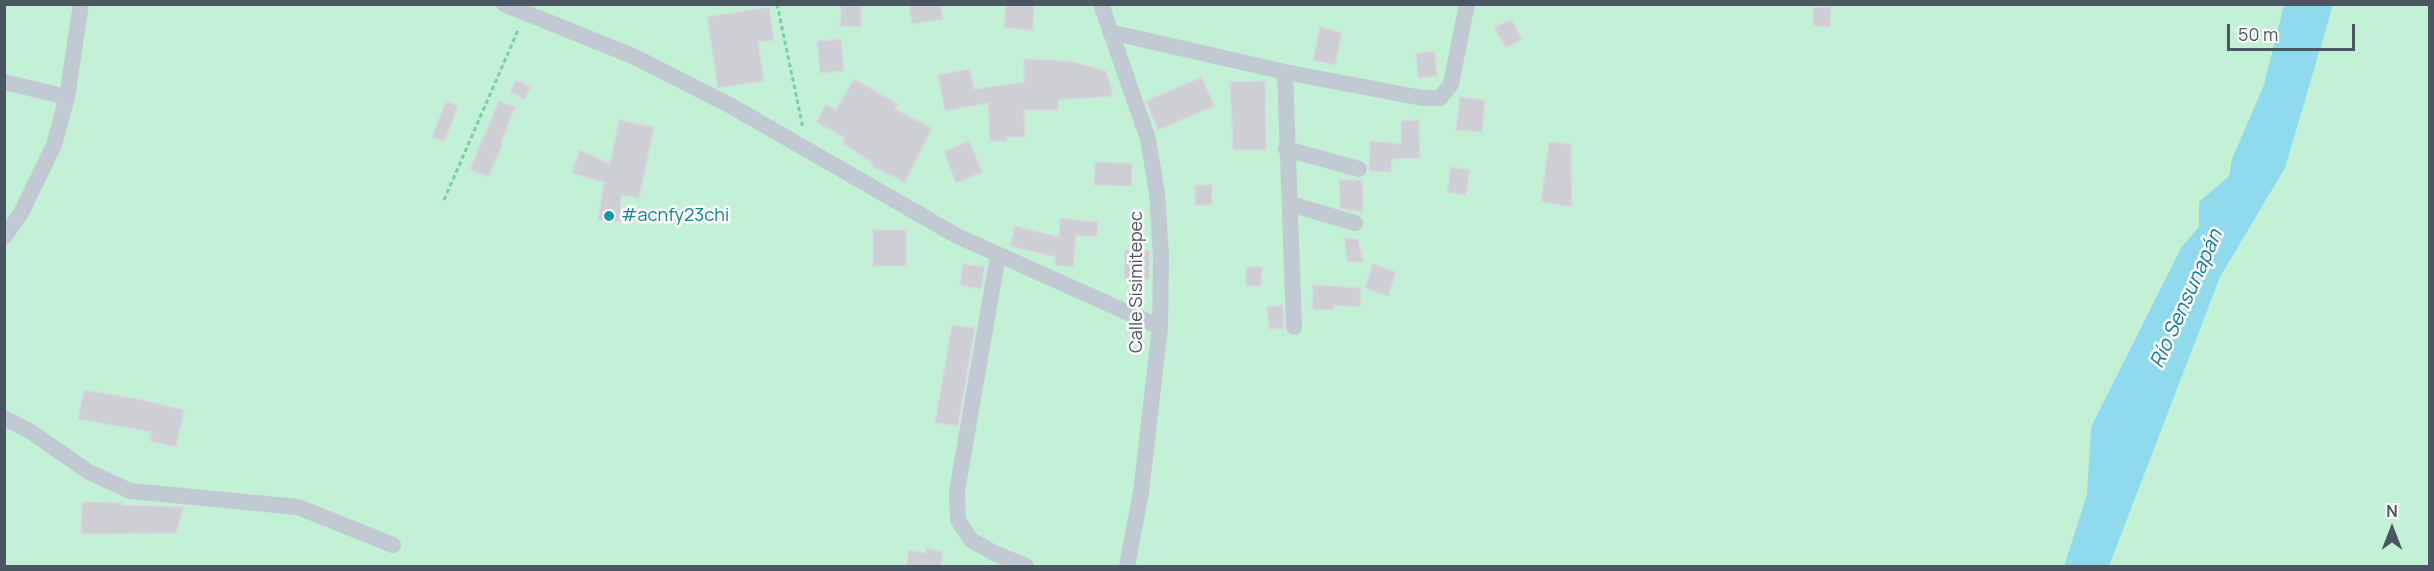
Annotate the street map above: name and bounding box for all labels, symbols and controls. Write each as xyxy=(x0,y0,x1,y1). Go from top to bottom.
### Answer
scale bar xyxy=(2230,12,2358,50)
text: 50 m xyxy=(2238,22,2278,46)
place label: #acnfy23chi xyxy=(621,205,729,227)
marker: #acnfy23chi xyxy=(602,209,616,223)
street label: Calle Sisimitepec xyxy=(1126,211,1148,353)
water label: Río Sensunapán xyxy=(2146,226,2228,372)
north arrow xyxy=(2362,499,2422,559)
text: N xyxy=(2386,500,2398,522)

